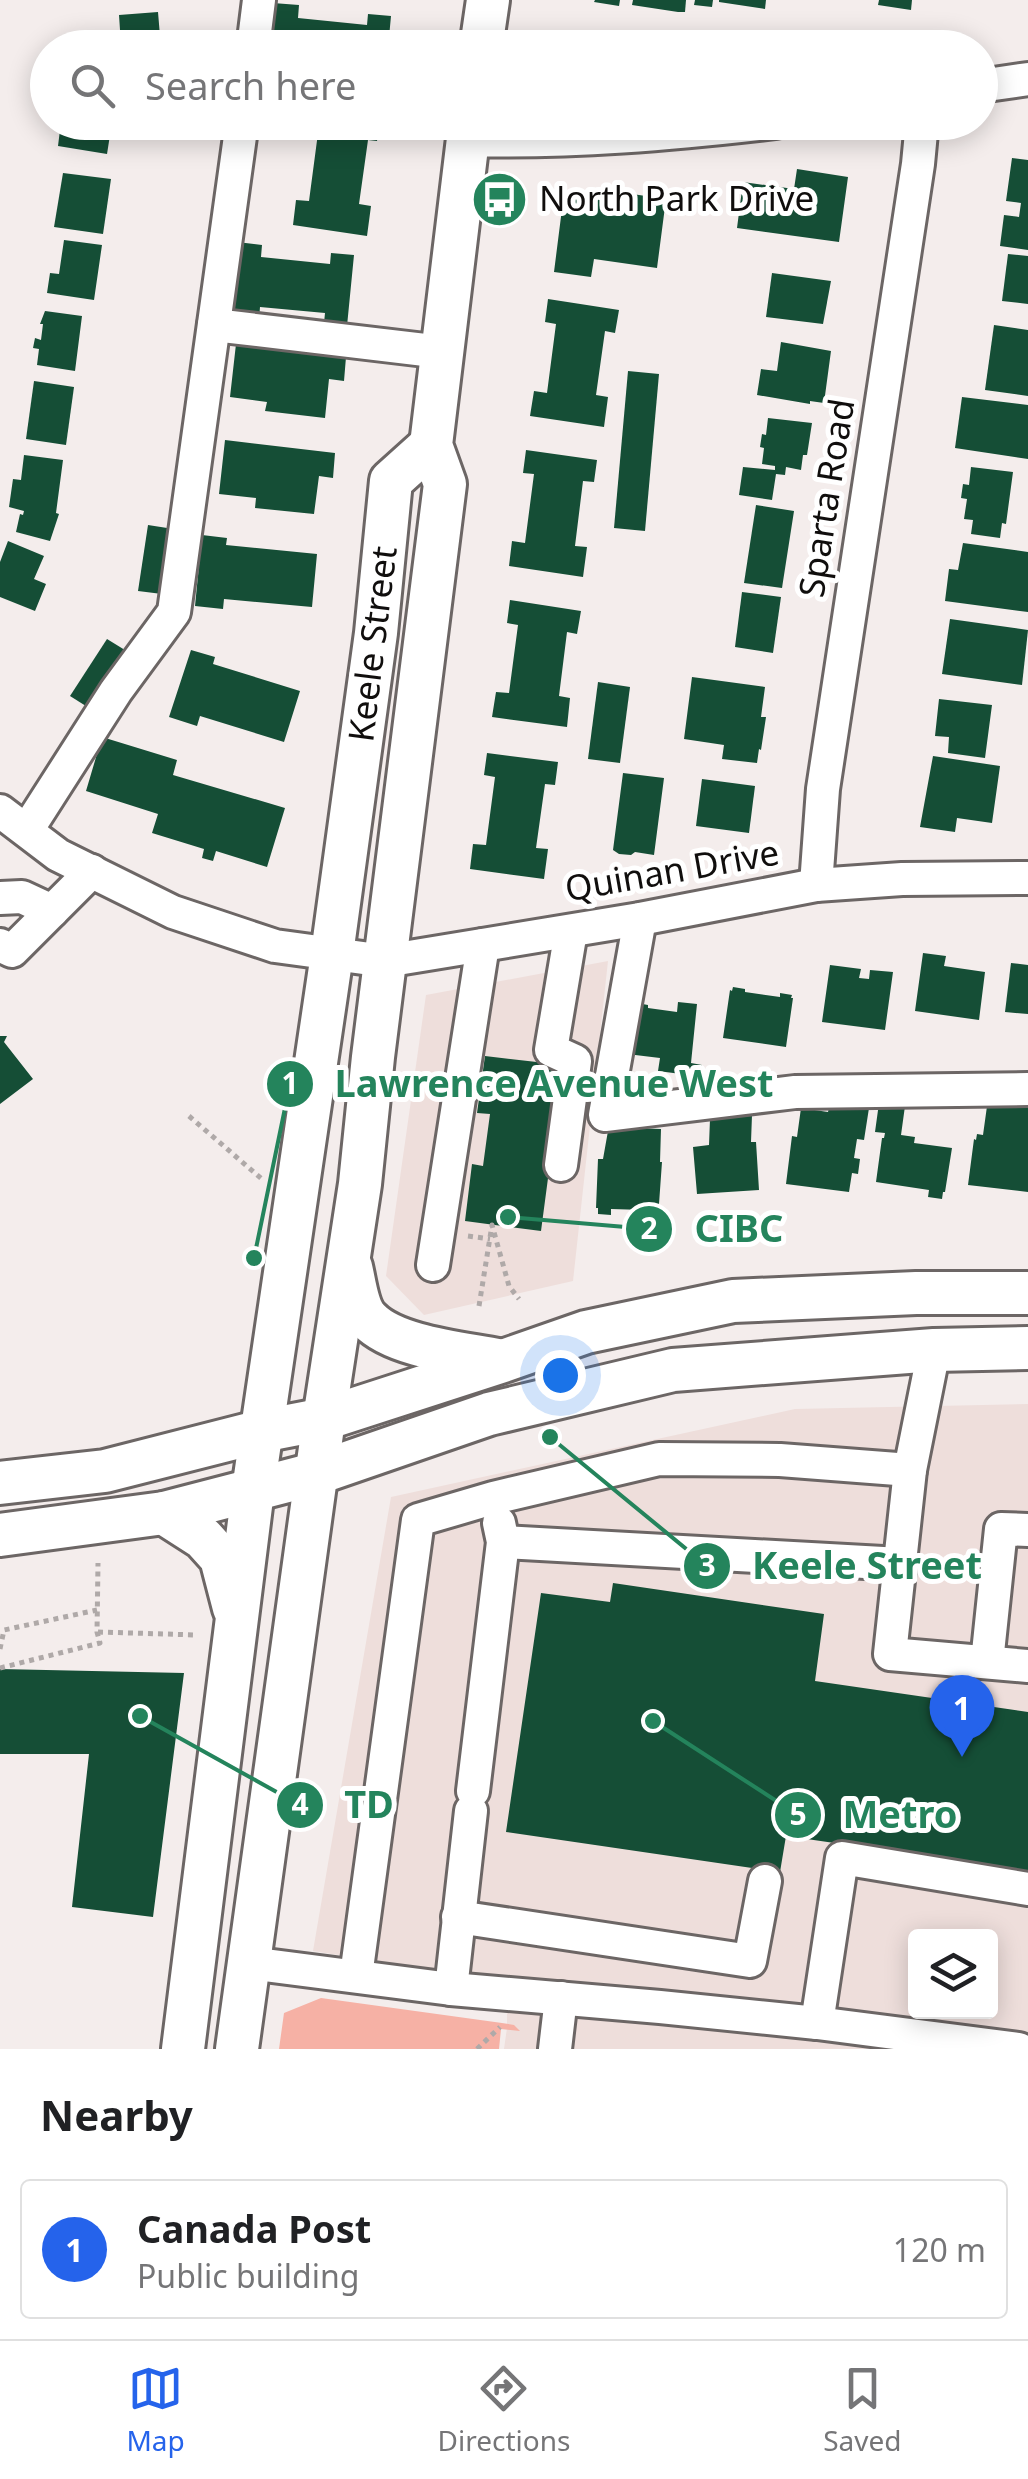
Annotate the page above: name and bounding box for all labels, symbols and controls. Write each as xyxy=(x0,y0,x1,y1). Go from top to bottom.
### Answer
search box xyxy=(30,30,998,140)
icon: search xyxy=(65,58,120,113)
text: Search here xyxy=(145,59,356,111)
bus stop icon: North Park Drive xyxy=(470,169,530,229)
place label: North Park Drive xyxy=(539,174,814,221)
street label: Sparta Road xyxy=(787,395,864,600)
street label: Keele Street xyxy=(336,543,407,744)
street label: Quinan Drive xyxy=(561,828,782,911)
callout: Lawrence Avenue West xyxy=(265,1050,794,1118)
text: Lawrence Avenue West xyxy=(334,1056,774,1108)
text: 1 xyxy=(281,1062,299,1103)
callout: CIBC xyxy=(624,1195,803,1263)
text: CIBC xyxy=(695,1201,783,1253)
text: 2 xyxy=(640,1207,658,1248)
your location xyxy=(535,1350,586,1401)
callout: Keele Street xyxy=(682,1532,1002,1600)
text: Keele Street xyxy=(752,1538,982,1590)
text: 3 xyxy=(698,1544,716,1585)
pin: 1 xyxy=(930,1674,994,1757)
callout: TD xyxy=(275,1771,414,1839)
text: TD xyxy=(344,1777,394,1829)
callout: Metro xyxy=(773,1781,978,1849)
text: 4 xyxy=(291,1783,309,1824)
text: Metro xyxy=(843,1787,958,1839)
text: 5 xyxy=(789,1793,807,1834)
map controls xyxy=(908,1929,998,2019)
button: layers xyxy=(908,1929,998,2019)
text: Nearby xyxy=(40,2086,193,2143)
text: Canada Post xyxy=(137,2202,371,2254)
text: 1 xyxy=(65,2228,84,2271)
text: 120 m xyxy=(893,2228,986,2271)
text: Public building xyxy=(137,2254,359,2297)
tab: Map xyxy=(126,2361,185,2459)
tab: Directions xyxy=(438,2361,570,2459)
tab: Saved xyxy=(823,2361,902,2459)

